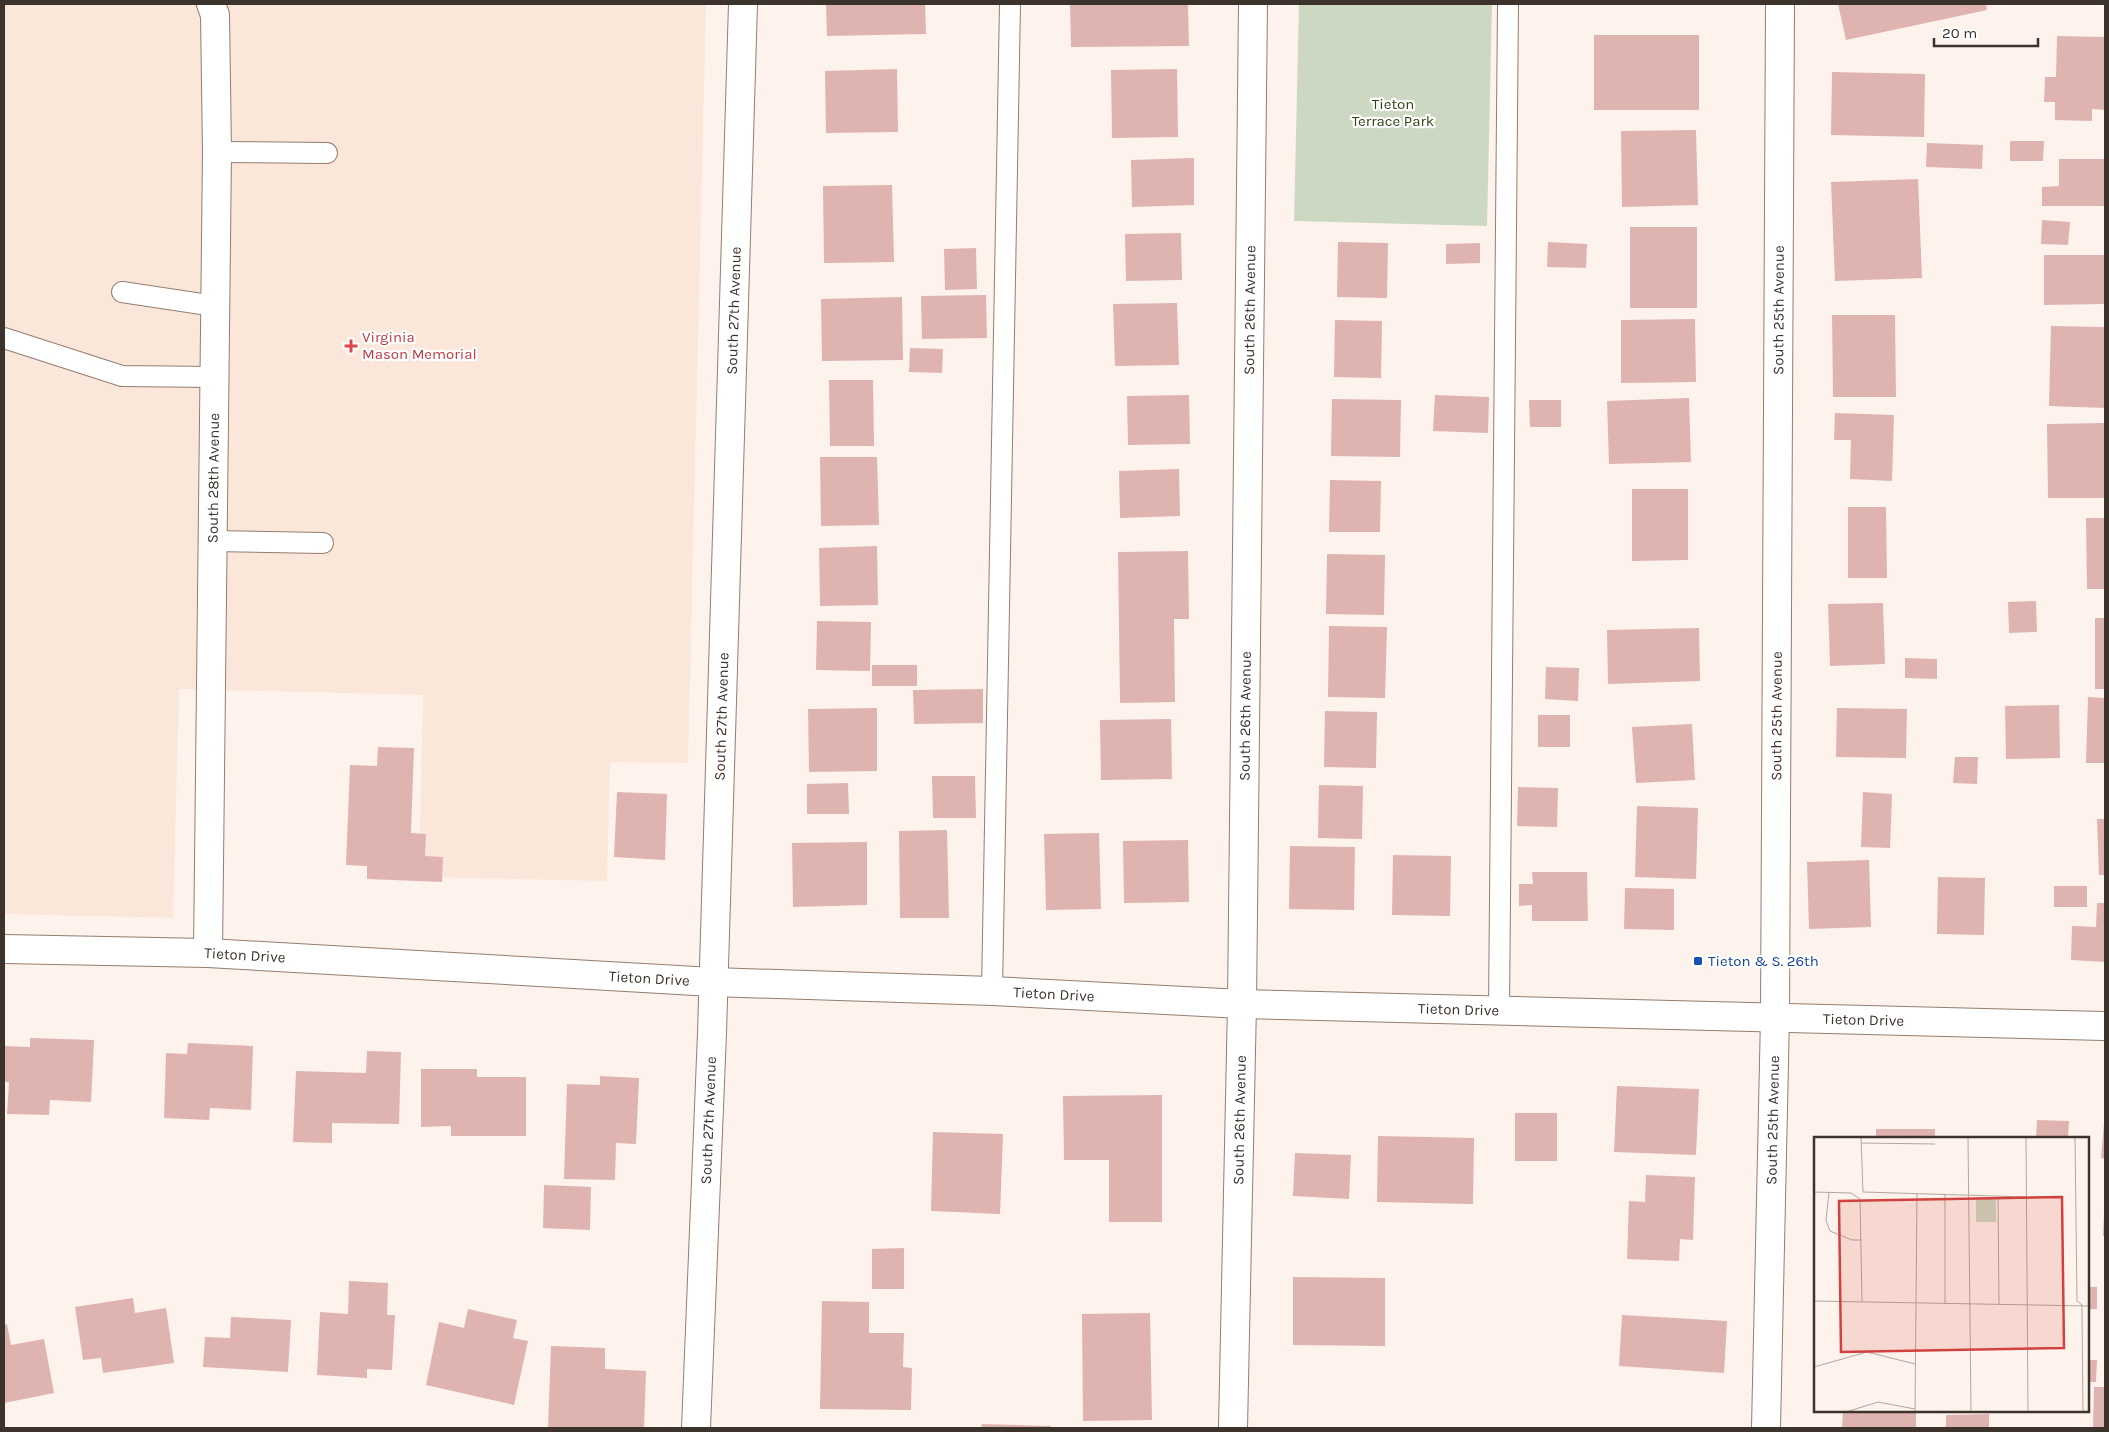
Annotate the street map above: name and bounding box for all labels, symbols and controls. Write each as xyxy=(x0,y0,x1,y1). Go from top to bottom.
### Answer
scale bar xyxy=(1934,15,2038,47)
text: 20 m xyxy=(1942,24,1977,42)
park label: Tieton Terrace Park xyxy=(1352,95,1434,130)
street label: South 26th Avenue xyxy=(1240,245,1259,375)
street label: South 25th Avenue xyxy=(1769,245,1788,375)
street label: South 27th Avenue xyxy=(723,246,745,375)
place label: Virginia Mason Memorial xyxy=(362,328,477,363)
marker: Virginia Mason Memorial xyxy=(344,339,358,353)
street label: South 28th Avenue xyxy=(204,413,223,543)
street label: South 26th Avenue xyxy=(1235,651,1255,781)
street label: South 25th Avenue xyxy=(1767,651,1786,781)
street label: South 27th Avenue xyxy=(711,652,732,781)
street label: Tieton Drive xyxy=(204,944,286,966)
place label: Tieton & S. 26th xyxy=(1708,952,1819,970)
marker: Tieton & S. 26th xyxy=(1692,955,1704,967)
street label: Tieton Drive xyxy=(608,967,690,990)
street label: Tieton Drive xyxy=(1013,983,1095,1005)
street label: Tieton Drive xyxy=(1418,999,1499,1020)
street label: Tieton Drive xyxy=(1823,1010,1904,1030)
street label: South 26th Avenue xyxy=(1229,1055,1250,1185)
street label: South 25th Avenue xyxy=(1762,1055,1783,1185)
street label: South 27th Avenue xyxy=(697,1056,720,1185)
inset map xyxy=(1814,1137,2089,1412)

